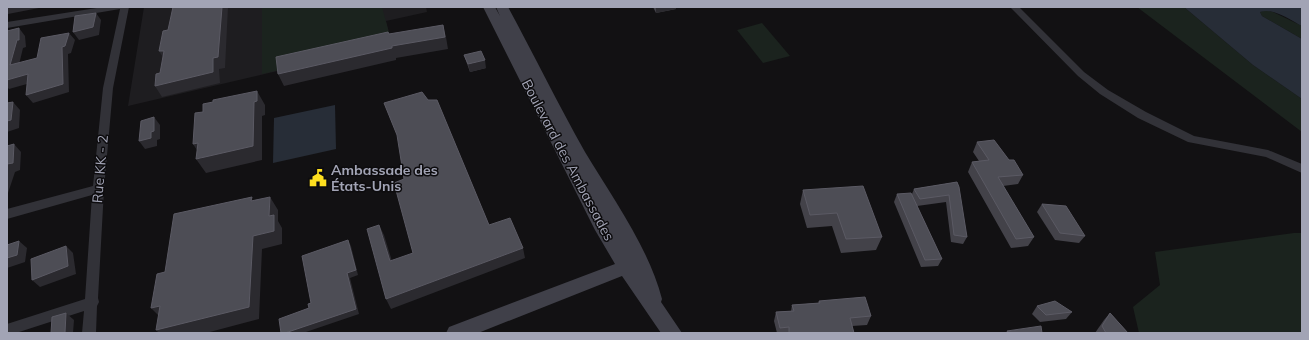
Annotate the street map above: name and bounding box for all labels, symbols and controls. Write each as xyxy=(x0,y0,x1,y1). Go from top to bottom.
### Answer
street label: Boulevard des Ambassades xyxy=(518,76,618,244)
street label: Rue KK - 2 xyxy=(88,134,112,204)
place label: Ambassade des États-Unis xyxy=(331,161,438,195)
public building icon: Ambassade des États-Unis xyxy=(308,168,328,188)

